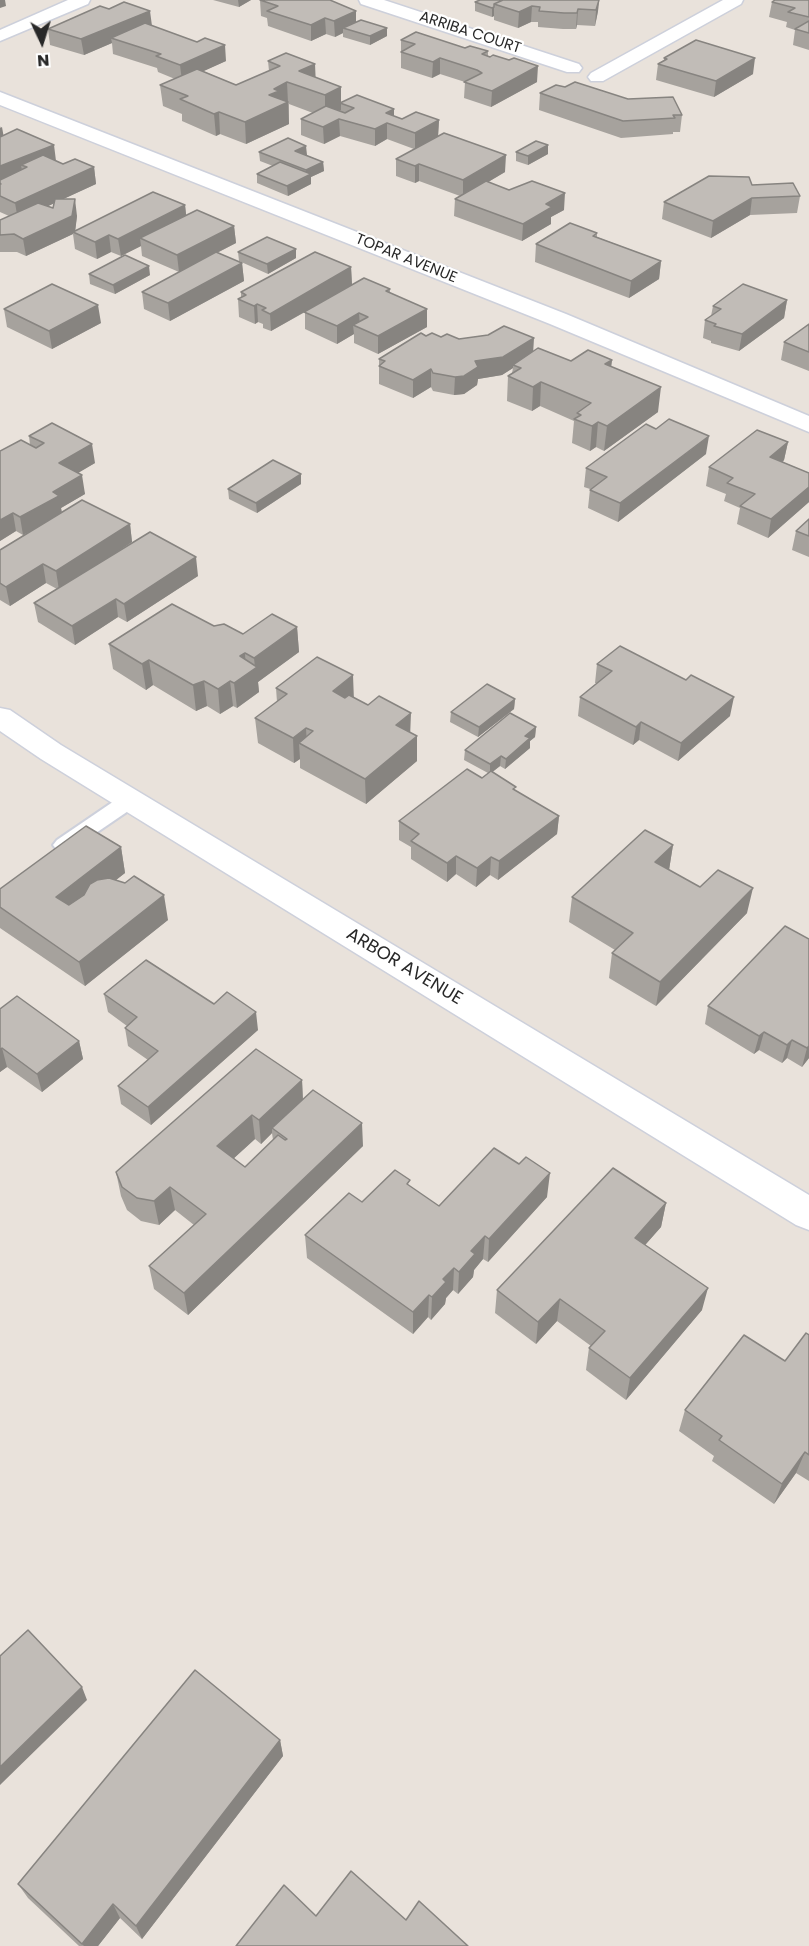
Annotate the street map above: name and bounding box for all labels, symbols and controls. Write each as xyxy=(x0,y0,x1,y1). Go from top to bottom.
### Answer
street label: ARRIBA COURT xyxy=(417,8,523,58)
north arrow xyxy=(12,12,72,72)
text: N xyxy=(36,49,50,72)
street label: TOPAR AVENUE xyxy=(352,230,460,288)
street label: ARBOR AVENUE xyxy=(342,924,466,1010)

